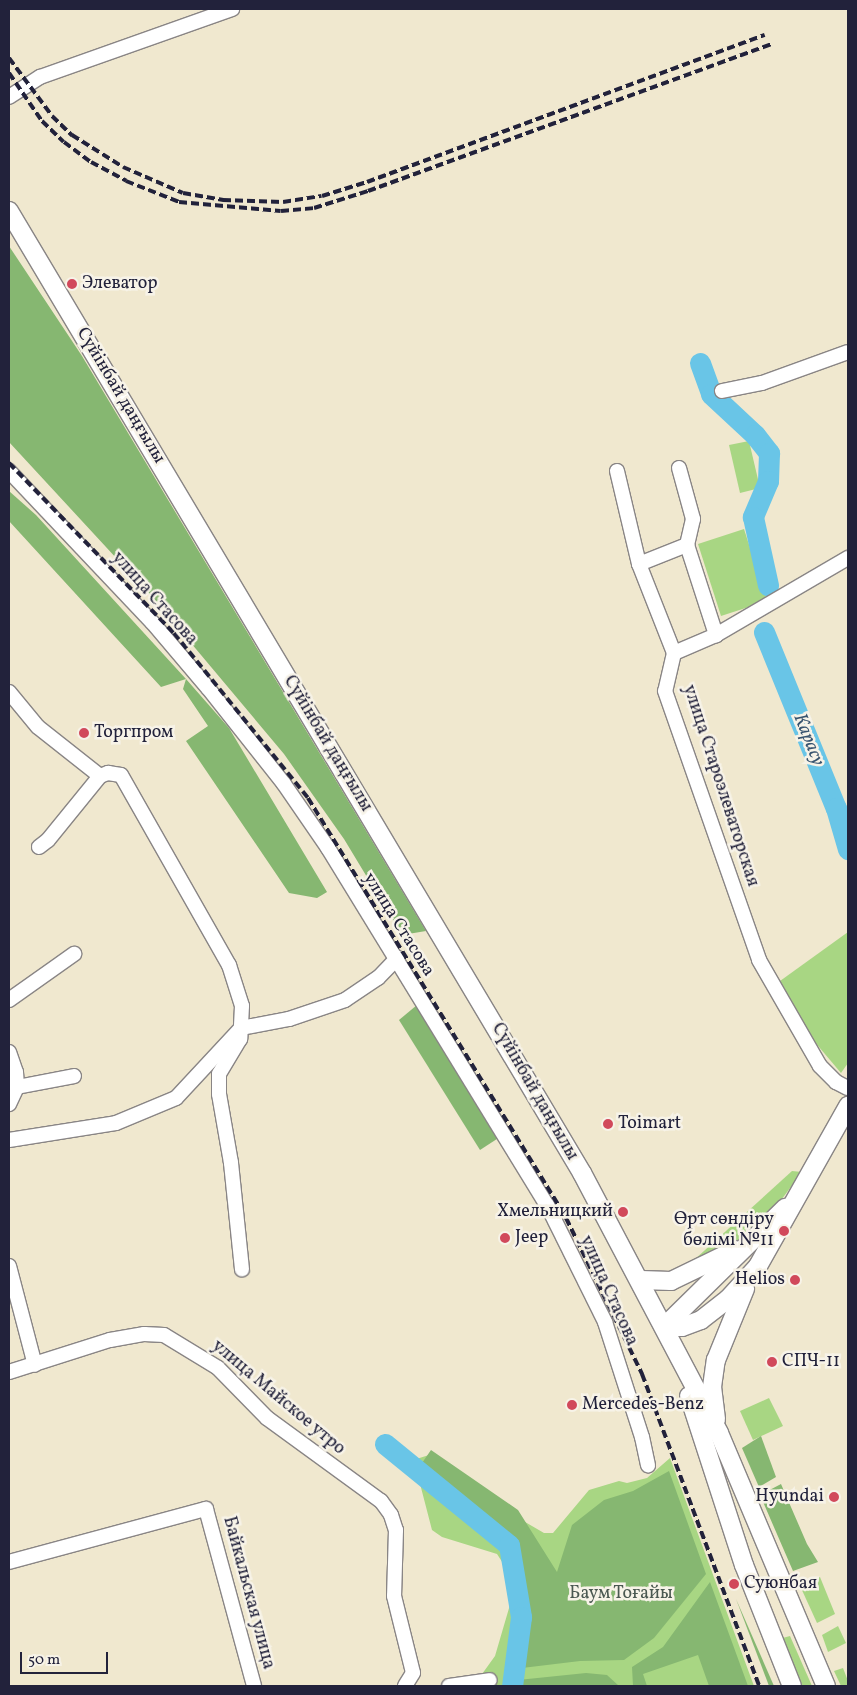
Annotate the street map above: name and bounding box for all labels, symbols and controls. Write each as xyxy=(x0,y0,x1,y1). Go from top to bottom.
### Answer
place label: Элеватор xyxy=(82,273,158,295)
marker: Элеватор xyxy=(66,278,78,290)
street label: Сүйінбай даңғылы xyxy=(71,324,169,468)
street label: улица Стасова xyxy=(106,548,202,650)
street label: Сүйінбай даңғылы xyxy=(278,672,376,816)
street label: улица Староэлеваторская xyxy=(677,682,763,890)
water label: Карасу xyxy=(787,710,829,770)
place label: Торгпром xyxy=(94,722,173,744)
marker: Торгпром xyxy=(78,727,90,739)
street label: улица Стасова xyxy=(357,869,439,981)
street label: Сүйінбай даңғылы xyxy=(486,1020,582,1164)
place label: Toimart xyxy=(618,1113,681,1135)
marker: Toimart xyxy=(602,1118,614,1130)
place label: Хмельницкий xyxy=(497,1201,613,1223)
marker: Хмельницкий xyxy=(617,1206,629,1218)
place label: Өрт сөндіру бөлімі №11 xyxy=(674,1210,774,1252)
marker: Өрт сөндіру бөлімі №11 xyxy=(778,1225,790,1237)
place label: Jeep xyxy=(515,1227,548,1249)
marker: Jeep xyxy=(499,1232,511,1244)
street label: улица Стасова xyxy=(574,1232,642,1350)
place label: Helios xyxy=(735,1269,785,1291)
marker: Helios xyxy=(789,1274,801,1286)
street label: улица Майское утро xyxy=(207,1336,349,1460)
place label: СПЧ-11 xyxy=(782,1351,840,1373)
marker: СПЧ-11 xyxy=(766,1356,778,1368)
place label: Mercedes-Benz xyxy=(582,1394,704,1416)
marker: Mercedes-Benz xyxy=(566,1399,578,1411)
place label: Hyundai xyxy=(755,1486,824,1508)
marker: Hyundai xyxy=(828,1491,840,1503)
street label: Байкальская улица xyxy=(217,1514,279,1672)
place label: Суюнбая xyxy=(744,1573,817,1595)
marker: Суюнбая xyxy=(728,1578,740,1590)
park label: Баум Тоғайы xyxy=(569,1583,673,1605)
scale bar xyxy=(22,1642,110,1674)
text: 50 m xyxy=(28,1650,60,1671)

